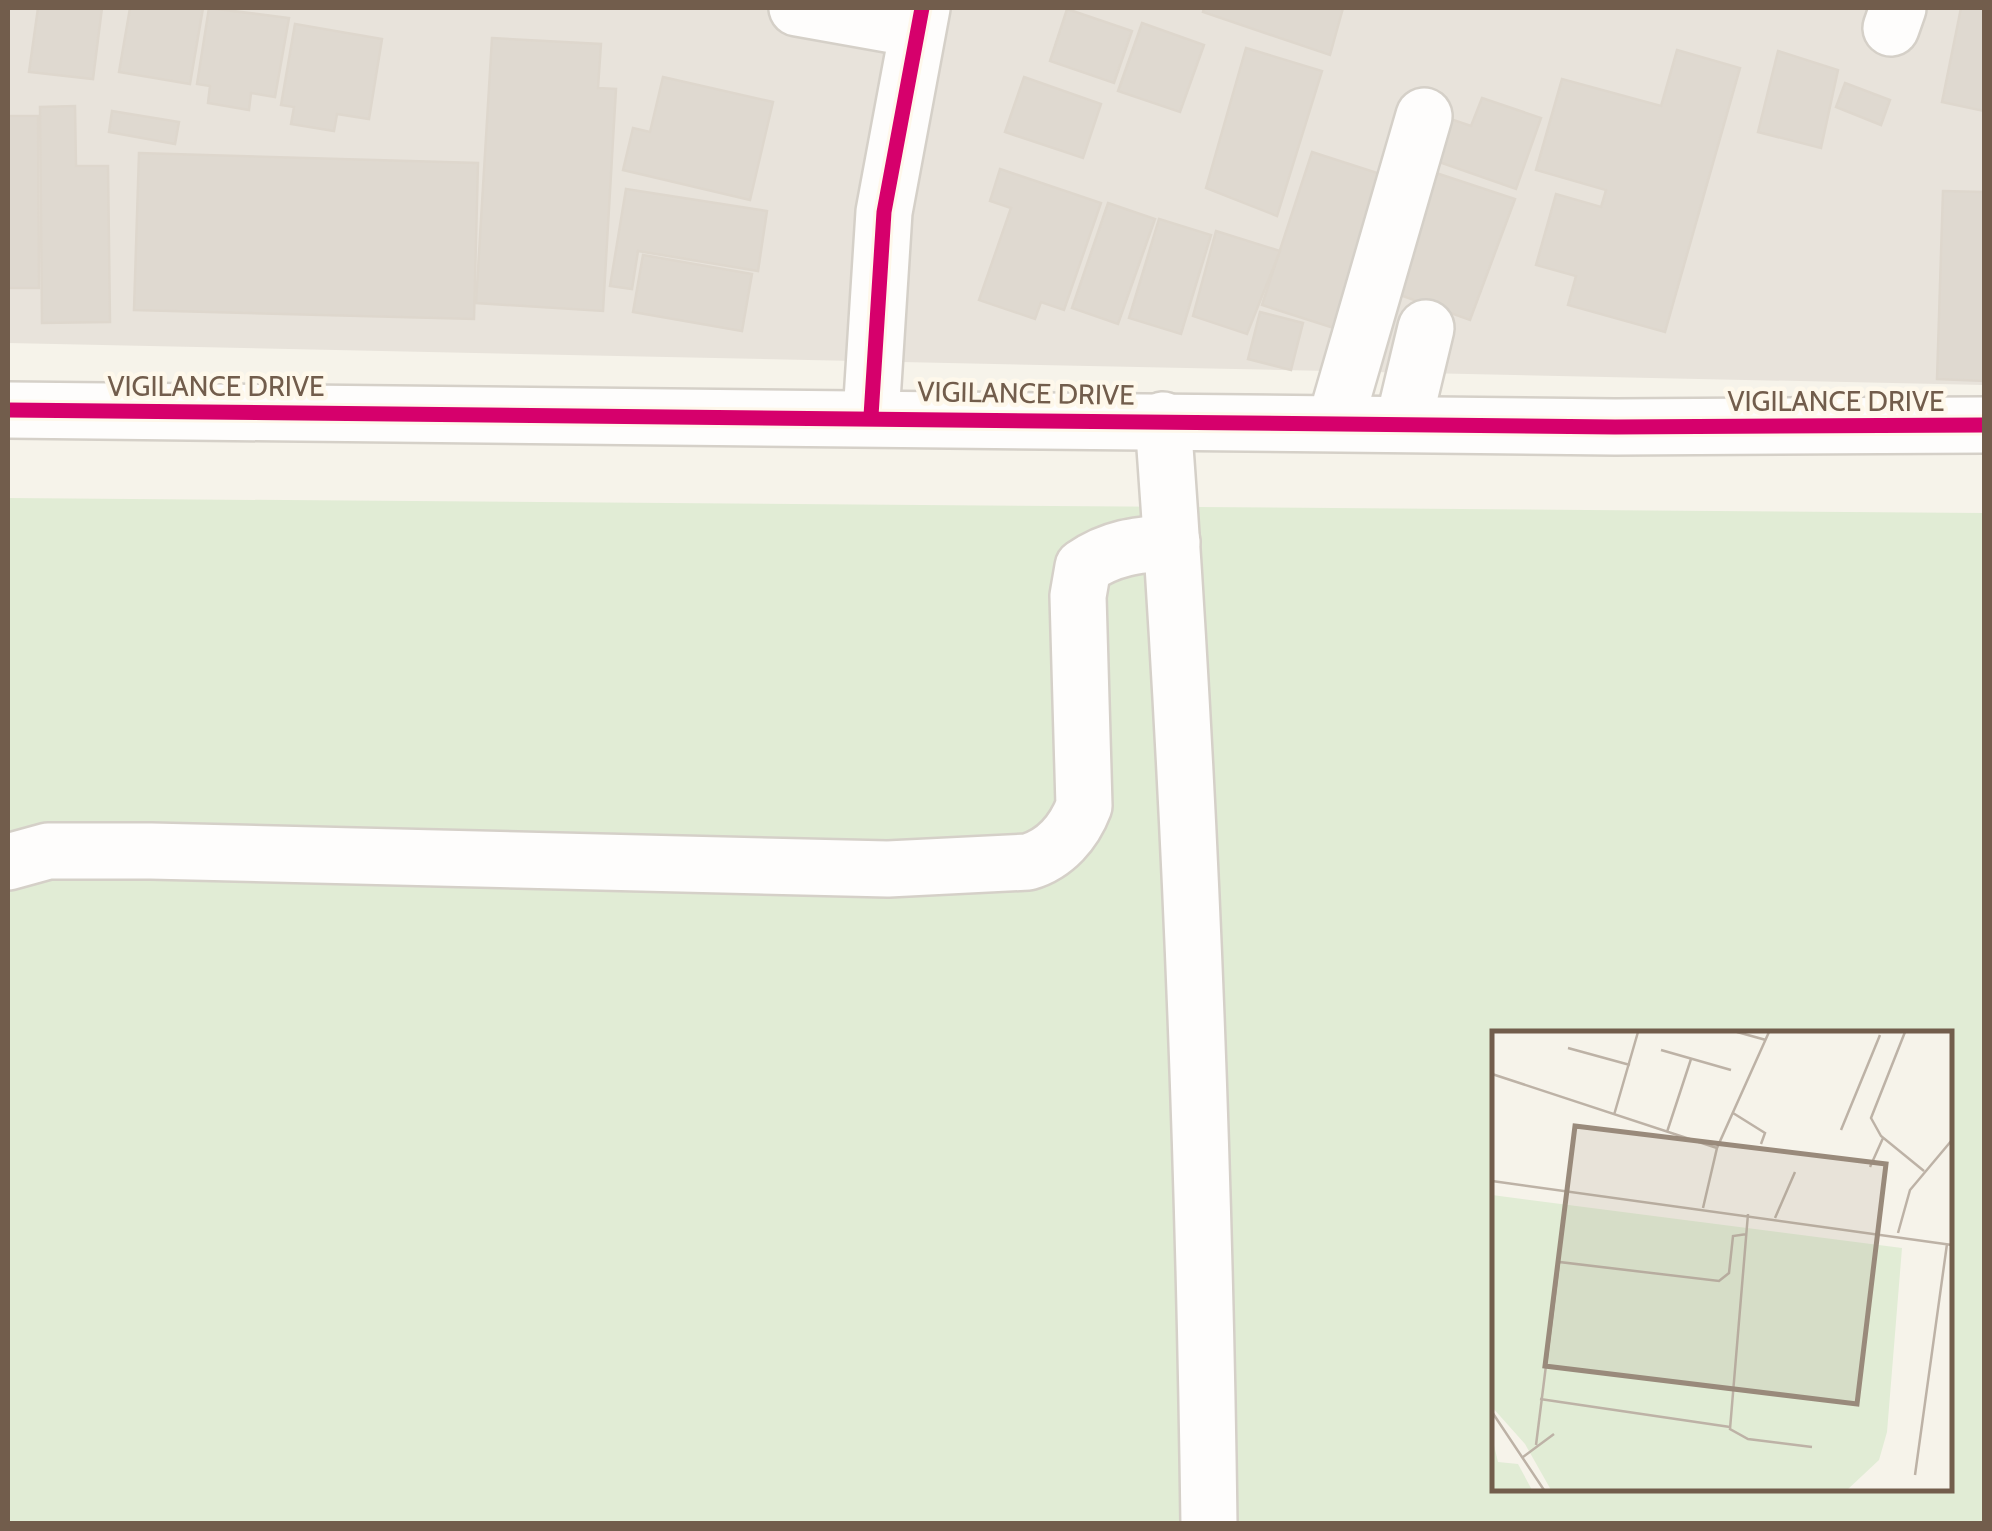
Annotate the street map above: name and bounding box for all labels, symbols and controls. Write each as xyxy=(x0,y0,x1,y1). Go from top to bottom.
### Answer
street label: VIGILANCE DRIVE xyxy=(107,369,325,403)
street label: VIGILANCE DRIVE xyxy=(917,374,1135,412)
street label: VIGILANCE DRIVE xyxy=(1727,384,1945,418)
inset map xyxy=(1492,1031,1952,1491)

